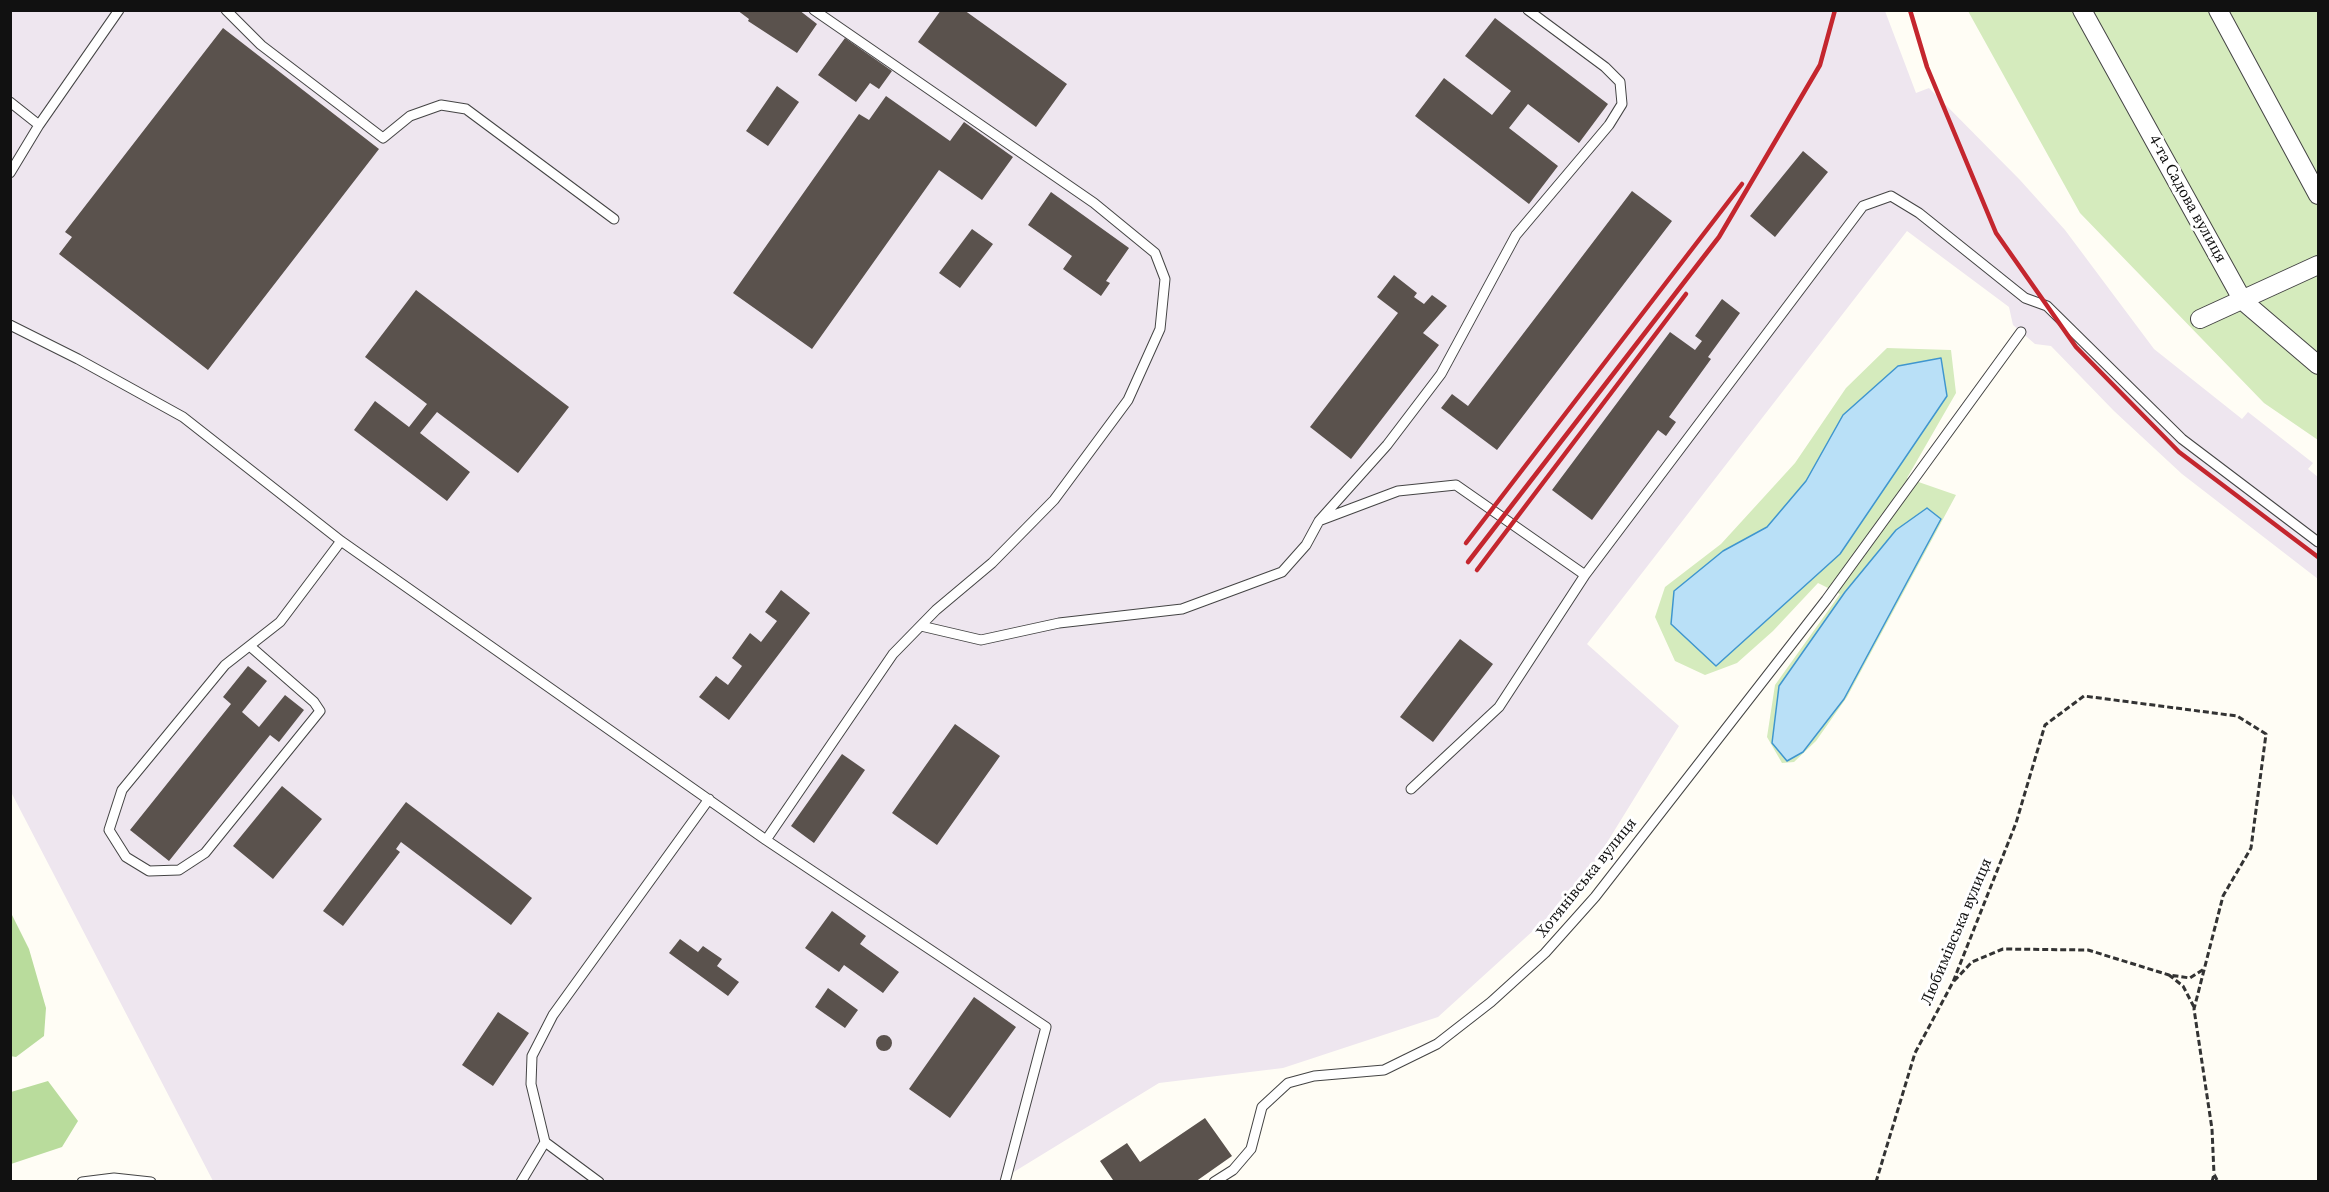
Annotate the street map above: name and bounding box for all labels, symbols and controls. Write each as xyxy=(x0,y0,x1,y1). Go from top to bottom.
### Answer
street label: 4-та Садова вулиця xyxy=(2144,132,2230,266)
street label: Хотянівська вулиця xyxy=(1533,814,1641,942)
street label: Любимівська вулиця xyxy=(1917,856,1997,1008)

